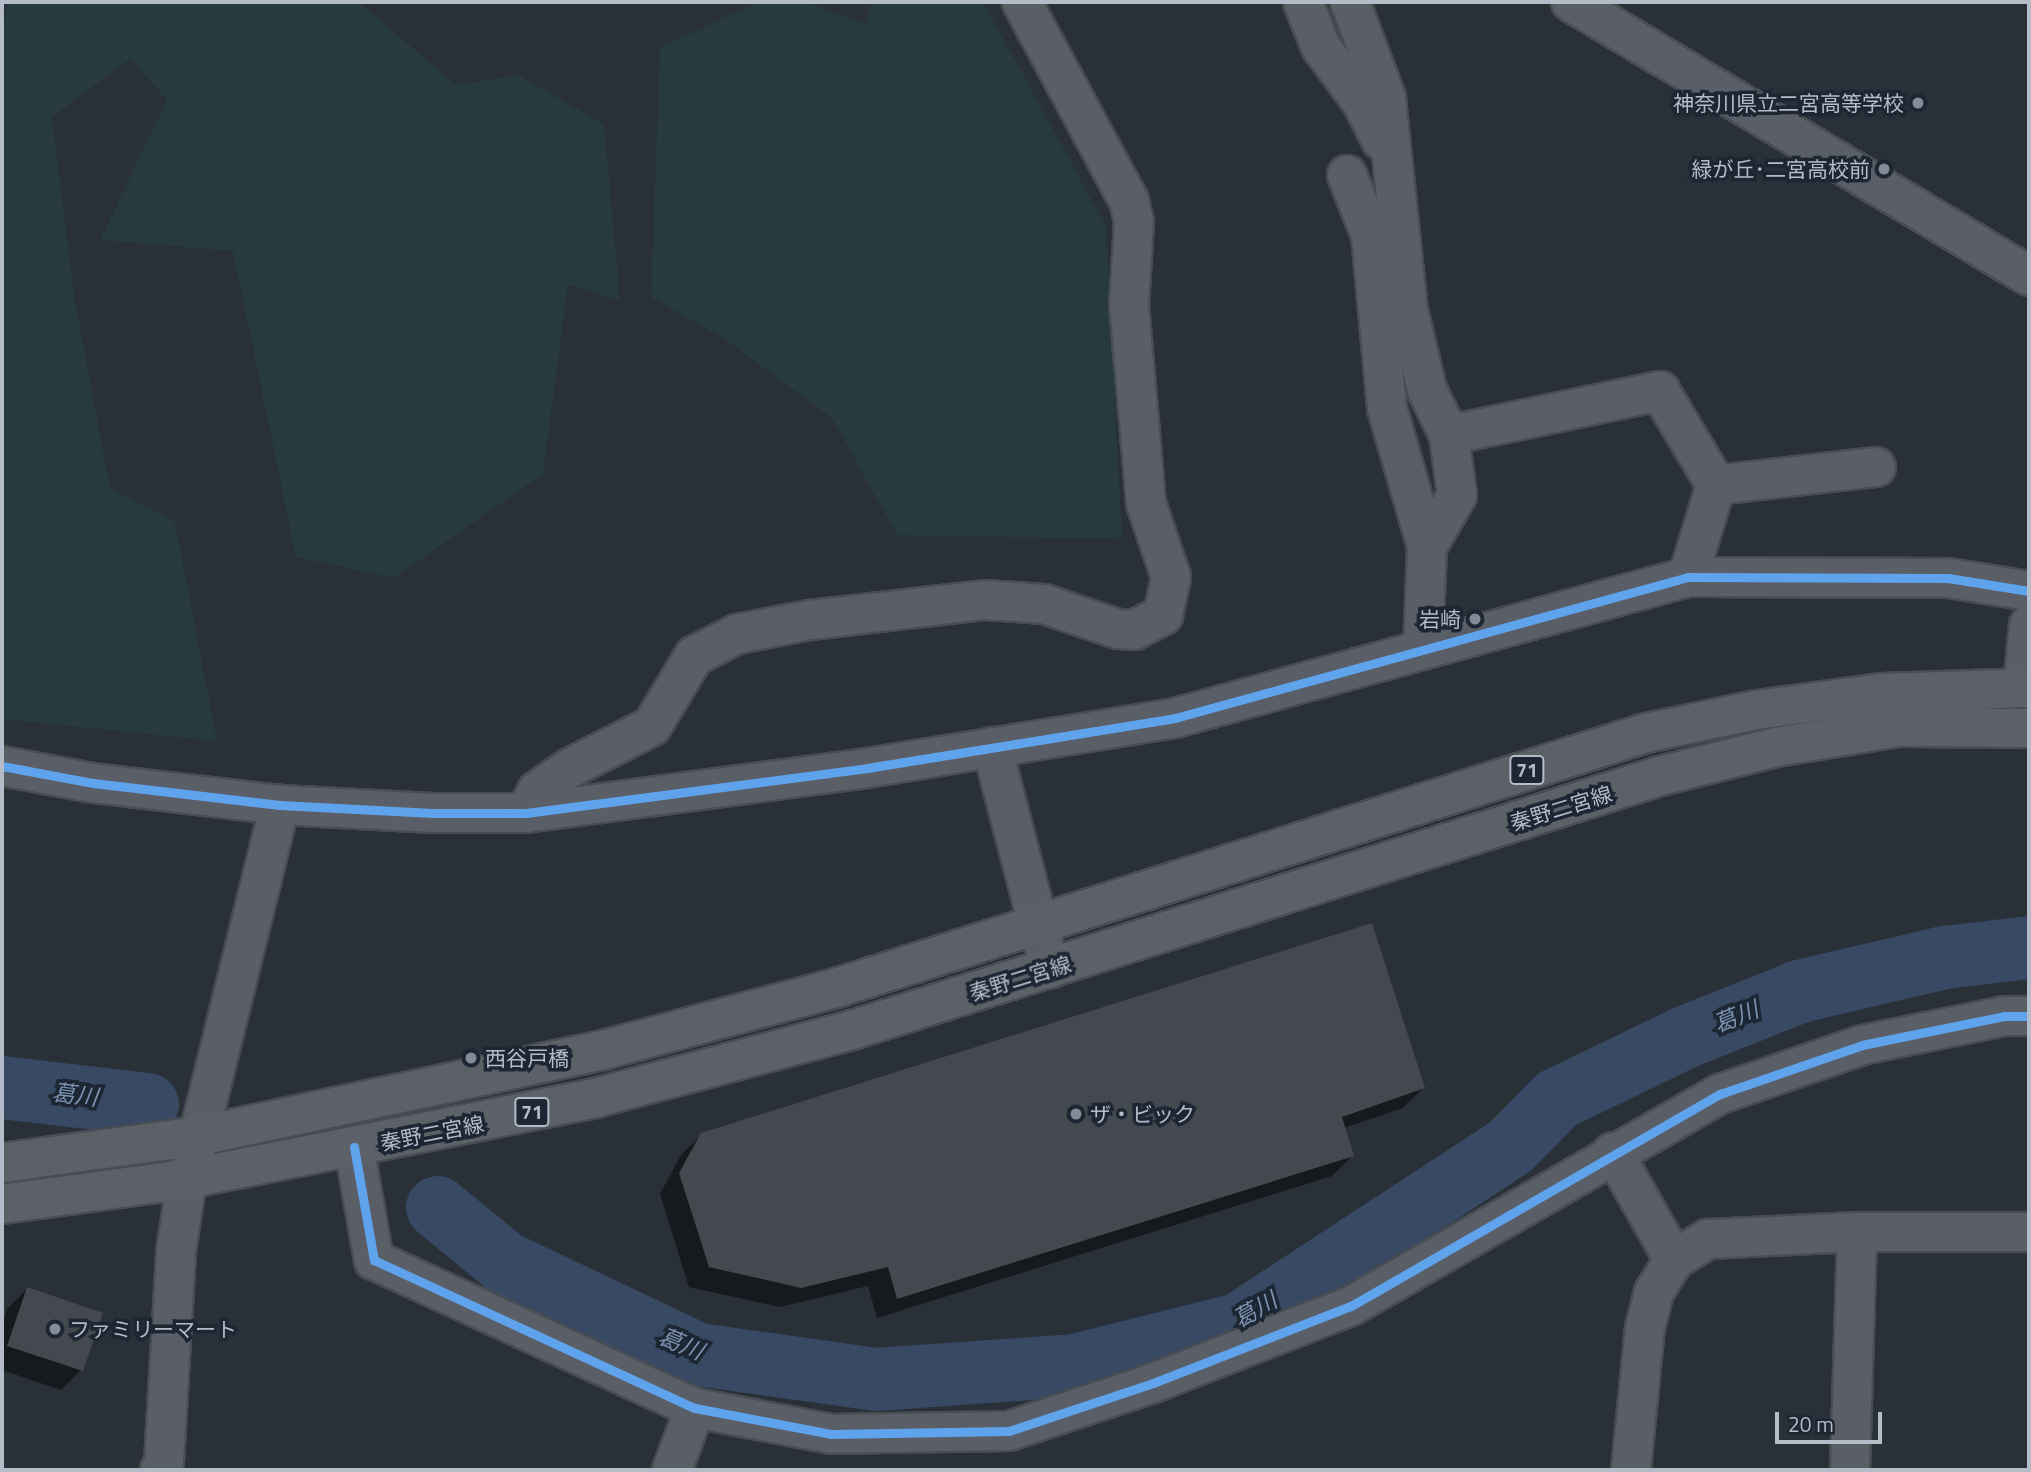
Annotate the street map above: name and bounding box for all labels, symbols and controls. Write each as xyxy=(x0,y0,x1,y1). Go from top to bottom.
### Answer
place label: 神奈川県立二宮高等学校 xyxy=(1673,90,1904,116)
marker: 神奈川県立二宮高等学校 xyxy=(1910,95,1926,111)
place label: 緑が丘･二宮高校前 xyxy=(1692,156,1870,182)
marker: 緑が丘･二宮高校前 xyxy=(1876,161,1892,177)
place label: 岩崎 xyxy=(1419,606,1461,632)
marker: 岩崎 xyxy=(1467,611,1483,627)
road number: 71 xyxy=(1508,754,1546,786)
street label: 秦野二宮線 xyxy=(1507,781,1615,835)
street label: 秦野二宮線 xyxy=(966,951,1074,1005)
water label: 葛川 xyxy=(1710,996,1762,1038)
place label: 西谷戸橋 xyxy=(485,1045,569,1071)
marker: 西谷戸橋 xyxy=(463,1050,479,1066)
water label: 葛川 xyxy=(50,1078,100,1112)
road number: 71 xyxy=(513,1096,551,1128)
place label: ザ・ビック xyxy=(1090,1101,1195,1127)
marker: ザ・ビック xyxy=(1068,1106,1084,1122)
street label: 秦野二宮線 xyxy=(378,1111,486,1155)
water label: 葛川 xyxy=(1228,1287,1282,1333)
place label: ファミリーマート xyxy=(69,1316,237,1342)
marker: ファミリーマート xyxy=(47,1321,63,1337)
water label: 葛川 xyxy=(655,1323,707,1365)
scale bar xyxy=(1779,1398,1886,1442)
text: 20 m xyxy=(1788,1408,1834,1440)

